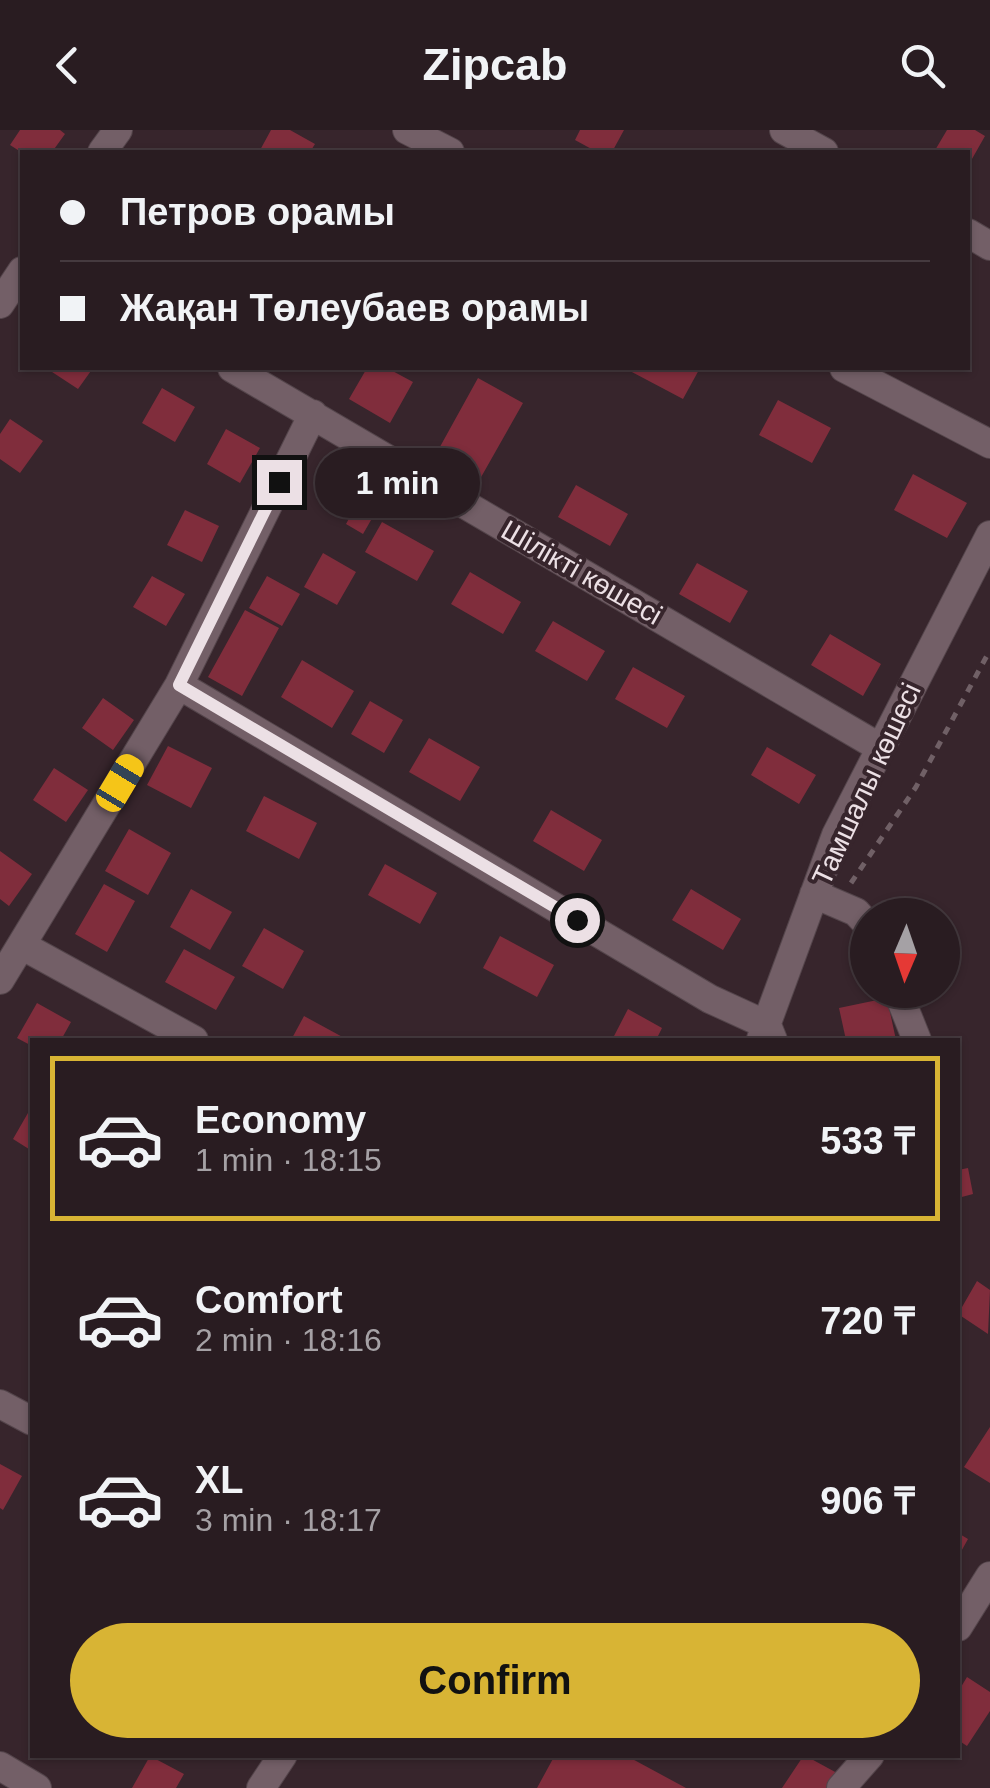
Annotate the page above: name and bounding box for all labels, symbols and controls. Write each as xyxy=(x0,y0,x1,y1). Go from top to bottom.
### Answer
icon: back xyxy=(40,38,95,93)
icon: search xyxy=(895,38,950,93)
text: Zipcab xyxy=(422,39,568,90)
text: Петров орамы xyxy=(120,191,395,233)
text: Жақан Төлеубаев орамы xyxy=(120,287,589,329)
callout: 1 min xyxy=(314,447,479,517)
route end xyxy=(257,460,302,505)
text: 1 min xyxy=(356,465,439,501)
street label: Шілікті көшесі xyxy=(496,514,667,631)
street label: Тамшалы көшесі xyxy=(806,678,927,890)
car xyxy=(92,750,148,816)
route start xyxy=(555,898,600,943)
north arrow xyxy=(850,898,960,1008)
map controls xyxy=(850,898,960,1008)
icon: car xyxy=(75,1094,165,1184)
text: Economy xyxy=(195,1099,366,1141)
text: 533 ₸ xyxy=(820,1120,915,1162)
text: 1 min · 18:15 xyxy=(195,1142,382,1178)
icon: car xyxy=(75,1274,165,1364)
text: Comfort xyxy=(195,1279,343,1321)
text: 720 ₸ xyxy=(820,1300,915,1342)
text: 2 min · 18:16 xyxy=(195,1322,382,1358)
icon: car xyxy=(75,1454,165,1544)
text: XL xyxy=(195,1459,244,1501)
text: 906 ₸ xyxy=(820,1480,915,1522)
text: 3 min · 18:17 xyxy=(195,1502,382,1538)
button: Confirm xyxy=(70,1623,920,1738)

